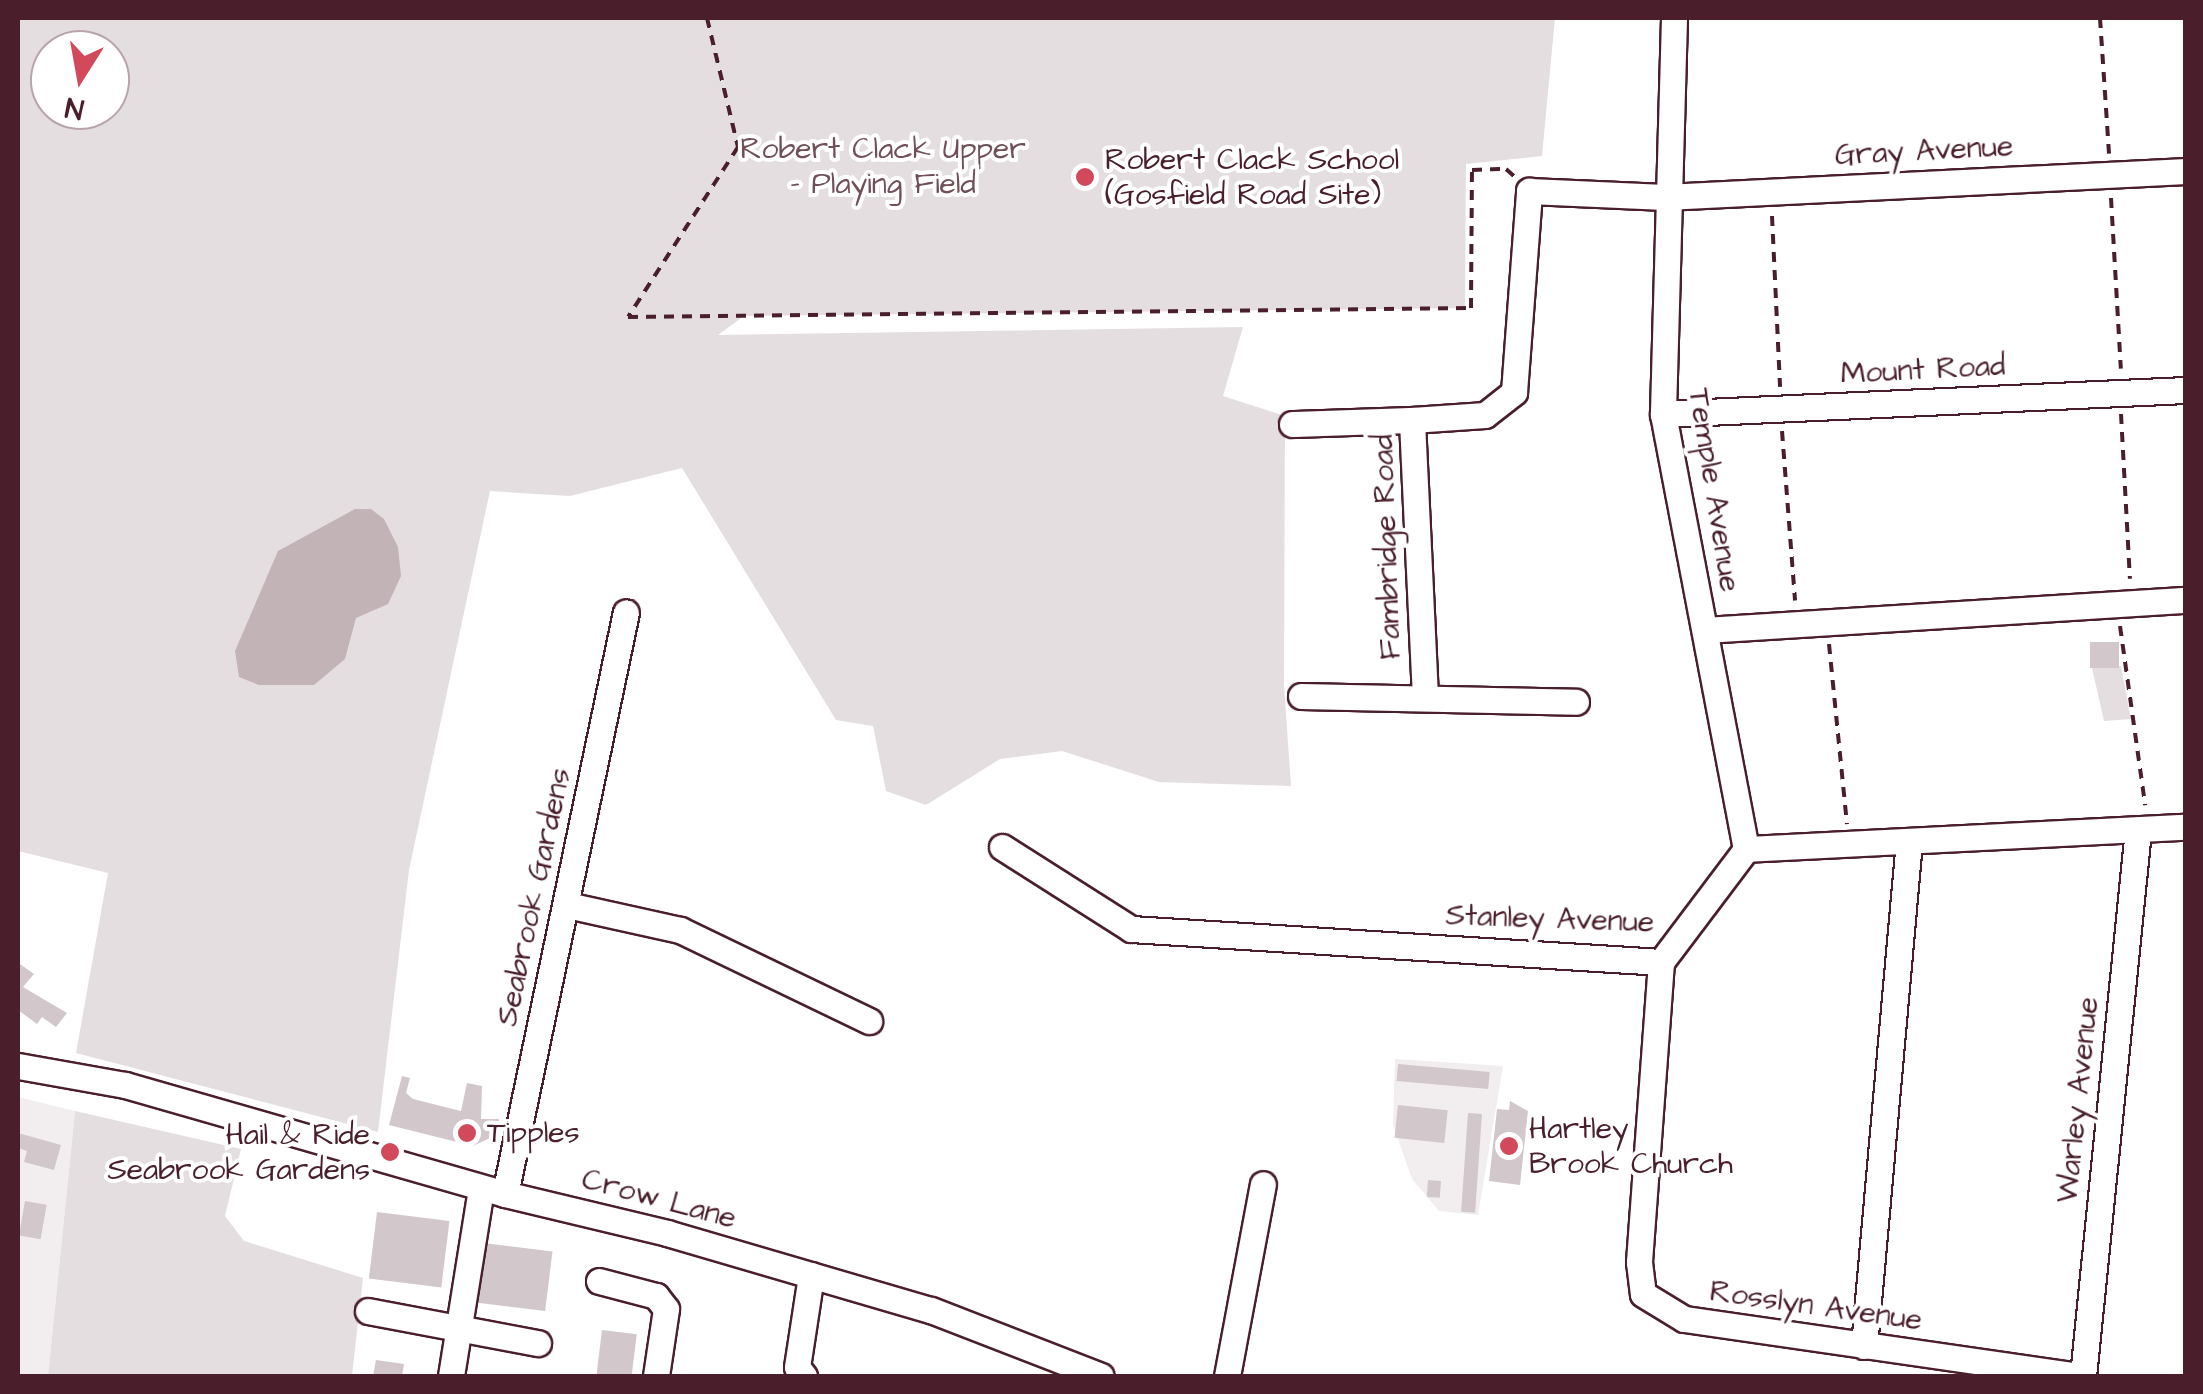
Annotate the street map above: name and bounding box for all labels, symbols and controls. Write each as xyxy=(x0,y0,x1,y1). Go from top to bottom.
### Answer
north arrow xyxy=(30,30,130,130)
text: N xyxy=(62,87,87,129)
street label: Gray Avenue xyxy=(1834,128,2014,174)
park label: Robert Clack Upper - Playing Field xyxy=(740,131,1026,202)
place label: Robert Clack School (Gosfield Road Site) xyxy=(1105,142,1399,212)
marker: Robert Clack School (Gosfield Road Site) xyxy=(1074,166,1096,188)
street label: Mount Road xyxy=(1840,348,2006,392)
street label: Temple Avenue xyxy=(1680,386,1748,594)
street label: Fambridge Road xyxy=(1365,434,1409,660)
street label: Seabrook Gardens xyxy=(489,765,579,1029)
street label: Stanley Avenue xyxy=(1445,897,1655,941)
street label: Warley Avenue xyxy=(2049,995,2107,1205)
place label: Hartley Brook Church xyxy=(1529,1111,1733,1182)
place label: Tipples xyxy=(487,1115,580,1151)
place label: Hail & Ride Seabrook Gardens xyxy=(107,1117,370,1188)
marker: Tipples xyxy=(456,1122,478,1144)
marker: Hartley Brook Church xyxy=(1498,1135,1520,1157)
marker: Hail & Ride Seabrook Gardens xyxy=(379,1141,401,1163)
street label: Crow Lane xyxy=(578,1161,740,1237)
street label: Rosslyn Avenue xyxy=(1708,1273,1924,1339)

